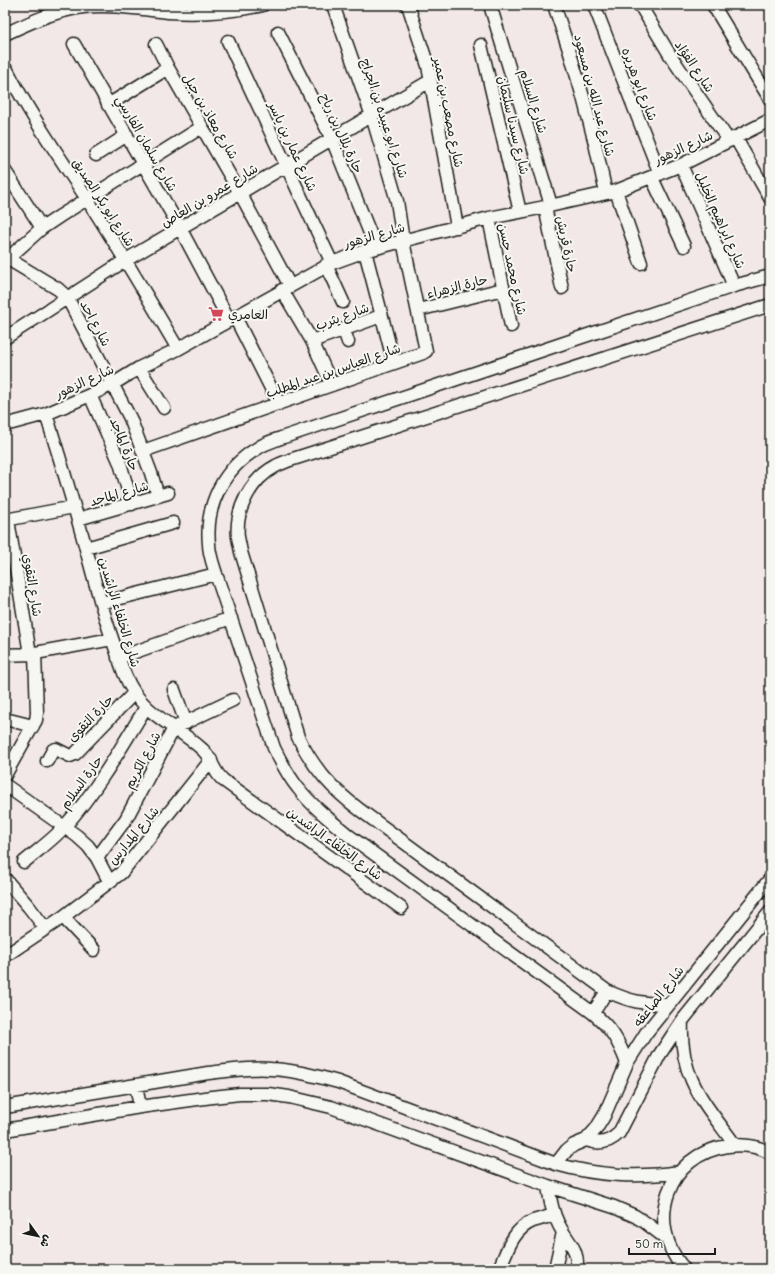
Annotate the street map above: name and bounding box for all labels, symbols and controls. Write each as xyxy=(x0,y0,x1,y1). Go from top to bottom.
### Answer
street label: شارع عبد الله بن مسعود xyxy=(569,32,619,158)
street label: شارع الفؤاد xyxy=(670,37,718,96)
street label: شارع ابو هريره xyxy=(617,45,661,124)
street label: شارع مصعب بن عمير xyxy=(428,54,468,169)
street label: شارع ابو عبيده بن الجراح xyxy=(356,56,412,181)
street label: شارع السلام xyxy=(514,67,551,136)
street label: شارع معاذ بن جبل xyxy=(178,70,242,163)
street label: شارع سيدنا سليمان xyxy=(493,74,533,176)
street label: حارة بلال بن رباح xyxy=(315,90,367,177)
street label: شارع سلمان الفارسي xyxy=(109,92,181,196)
street label: شارع عمار بن ياسر xyxy=(263,98,321,194)
street label: شارع الزهور xyxy=(650,126,716,170)
street label: شارع ابو بكر الصديق xyxy=(68,155,138,250)
street label: شارع عمرو بن العاص xyxy=(158,160,262,232)
street label: شارع ابراهيم الخليل xyxy=(690,169,750,272)
street label: حارة قريش xyxy=(552,214,581,274)
street label: شارع الزهور xyxy=(340,219,407,254)
street label: شارع محمد حسن xyxy=(493,221,531,317)
street label: حارة الزهراء xyxy=(425,271,489,302)
street label: شارع احد xyxy=(75,297,115,350)
street label: شارع يثرب xyxy=(313,299,372,335)
supermarket icon: العامري xyxy=(207,305,225,323)
place label: العامري xyxy=(228,306,268,324)
street label: شارع العباس بن عبد المطلب xyxy=(263,339,403,403)
street label: شارع الزهور xyxy=(51,360,117,404)
street label: حارة الماجد xyxy=(106,415,143,474)
street label: شارع الماجد xyxy=(88,477,151,511)
street label: شارع التقوي xyxy=(18,552,46,618)
street label: شارع الخلفاء الراشدين xyxy=(94,555,144,670)
street label: حارة التقوى xyxy=(64,691,117,746)
street label: شارع الكريم xyxy=(120,729,166,793)
street label: حارة السلام xyxy=(56,752,108,813)
street label: شارع المدارس xyxy=(104,803,163,869)
street label: شارع الخلفاء الراشدين xyxy=(283,803,386,885)
street label: شارع الصاعقه xyxy=(629,962,688,1031)
north arrow xyxy=(18,1216,58,1256)
scale bar xyxy=(629,1230,715,1256)
text: ش xyxy=(37,1233,56,1250)
text: 50 m xyxy=(635,1236,664,1251)

